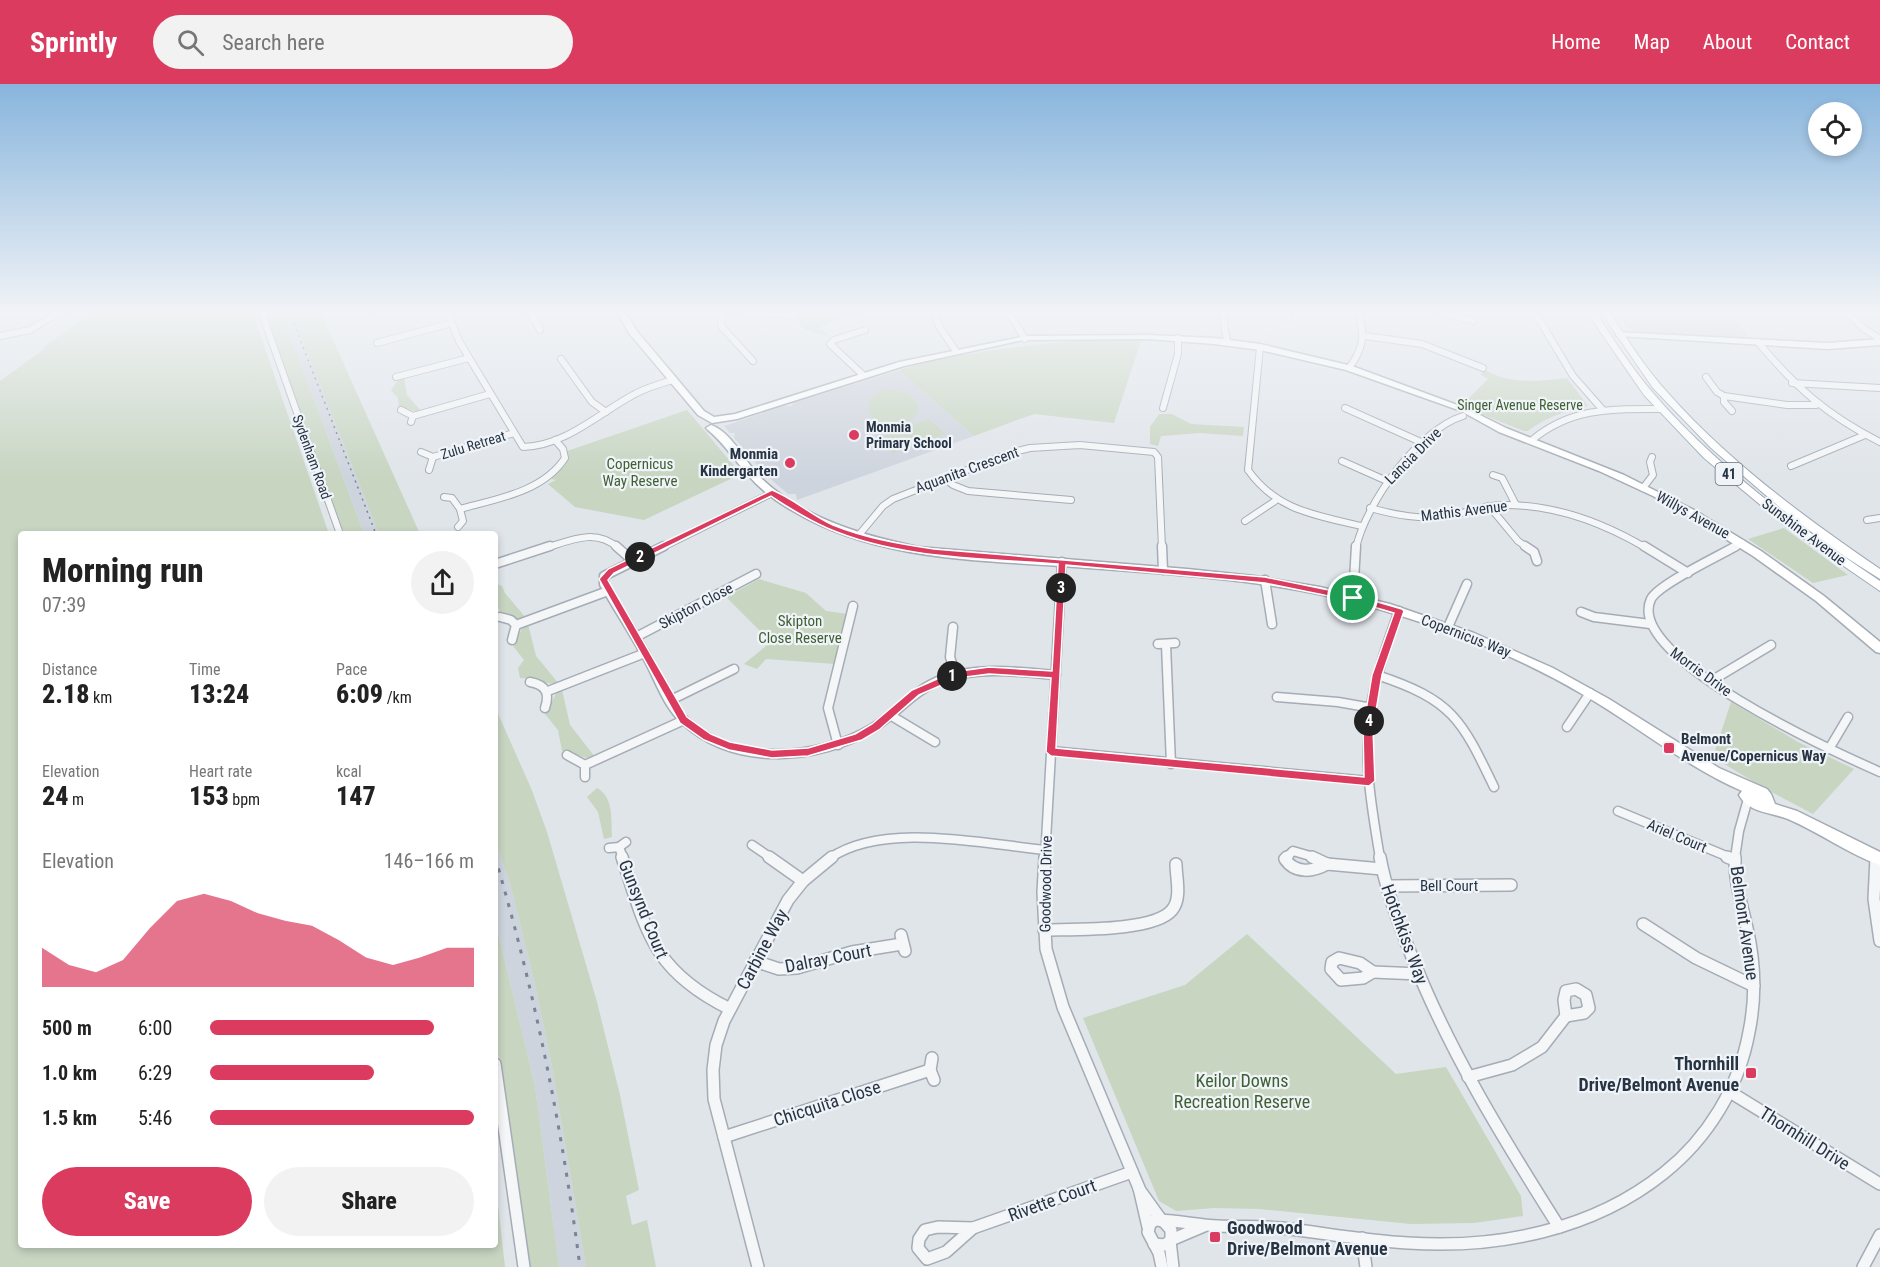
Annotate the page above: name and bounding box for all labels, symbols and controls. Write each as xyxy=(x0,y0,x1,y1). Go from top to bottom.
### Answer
search box xyxy=(153,15,573,69)
text: Sprintly xyxy=(30,26,117,59)
icon: search xyxy=(174,26,207,59)
text: Search here xyxy=(222,30,325,55)
text: Home xyxy=(1551,30,1601,54)
text: Map xyxy=(1634,30,1670,54)
text: About xyxy=(1703,30,1752,54)
text: Contact xyxy=(1785,30,1850,54)
map controls xyxy=(1808,102,1862,156)
button: locate xyxy=(1808,102,1862,156)
park label: Singer Avenue Reserve xyxy=(1457,397,1583,413)
street label: Sydenham Road xyxy=(289,413,335,501)
place label: Monmia Primary School xyxy=(866,419,952,451)
street label: Lancia Drive xyxy=(1381,424,1445,488)
street label: Zulu Retreat xyxy=(439,428,507,462)
marker: Monmia Primary School xyxy=(847,428,861,442)
street label: Aquanita Crescent xyxy=(913,443,1021,497)
place label: Monmia Kindergarten xyxy=(700,445,778,480)
park label: Copernicus Way Reserve xyxy=(603,455,677,490)
marker: Monmia Kindergarten xyxy=(783,456,797,470)
road number: 41 xyxy=(1716,463,1742,485)
street label: Willys Avenue xyxy=(1653,487,1733,543)
street label: Sunshine Avenue xyxy=(1758,494,1850,570)
street label: Mathis Avenue xyxy=(1420,497,1508,525)
pin: 2 xyxy=(625,542,655,572)
text: 2 xyxy=(636,547,644,566)
text: Morning run xyxy=(42,551,204,590)
button: share xyxy=(411,551,474,614)
pin xyxy=(1327,572,1378,623)
pin: 3 xyxy=(1046,573,1076,603)
text: 3 xyxy=(1057,578,1065,597)
street label: Skipton Close xyxy=(656,579,736,633)
icon: arrive xyxy=(1336,581,1369,614)
text: 07:39 xyxy=(42,593,86,617)
street label: Copernicus Way xyxy=(1419,611,1513,661)
park label: Skipton Close Reserve xyxy=(758,612,842,647)
street label: Morris Drive xyxy=(1667,644,1735,700)
text: Distance xyxy=(42,660,97,679)
text: Time xyxy=(189,660,221,679)
text: Pace xyxy=(336,660,367,679)
pin: 1 xyxy=(937,661,967,691)
text: 1 xyxy=(948,666,956,685)
text: 2.18 xyxy=(42,679,89,709)
text: 13:24 xyxy=(189,679,249,709)
text: 6:09 xyxy=(336,679,383,709)
text: km xyxy=(89,688,112,707)
text: /km xyxy=(383,688,412,707)
pin: 4 xyxy=(1354,706,1384,736)
text: 4 xyxy=(1365,711,1373,730)
place label: Belmont Avenue/Copernicus Way xyxy=(1681,730,1827,765)
marker: Belmont Avenue/Copernicus Way xyxy=(1662,741,1676,755)
text: Elevation xyxy=(42,762,100,781)
text: Heart rate xyxy=(189,762,252,781)
text: kcal xyxy=(336,762,362,781)
text: 24 xyxy=(42,781,68,811)
text: 153 xyxy=(189,781,229,811)
text: 147 xyxy=(336,781,376,811)
text: m xyxy=(68,790,84,809)
text: bpm xyxy=(229,790,260,809)
street label: Ariel Court xyxy=(1644,815,1710,857)
street label: Goodwood Drive xyxy=(1036,835,1056,933)
text: Elevation xyxy=(42,849,114,873)
text: 146–166 m xyxy=(384,849,474,873)
street label: Gunsynd Court xyxy=(615,857,673,961)
street label: Belmont Avenue xyxy=(1727,865,1763,981)
street label: Bell Court xyxy=(1420,877,1478,895)
street label: Hotchkiss Way xyxy=(1377,881,1433,987)
street label: Carbine Way xyxy=(732,905,792,993)
street label: Dalray Court xyxy=(783,939,873,977)
text: 500 m xyxy=(42,1016,92,1040)
text: 6:00 xyxy=(138,1016,172,1040)
place label: Thornhill Drive/Belmont Avenue xyxy=(1578,1053,1739,1095)
text: 1.0 km xyxy=(42,1061,97,1085)
text: 6:29 xyxy=(138,1061,172,1085)
marker: Thornhill Drive/Belmont Avenue xyxy=(1744,1066,1758,1080)
park label: Keilor Downs Recreation Reserve xyxy=(1174,1070,1310,1112)
street label: Chicquita Close xyxy=(771,1076,883,1130)
street label: Thornhill Drive xyxy=(1756,1102,1854,1174)
text: 1.5 km xyxy=(42,1106,97,1130)
text: 5:46 xyxy=(138,1106,172,1130)
button: Save xyxy=(42,1167,252,1236)
button: Share xyxy=(264,1167,474,1236)
street label: Rivette Court xyxy=(1005,1174,1099,1226)
place label: Goodwood Drive/Belmont Avenue xyxy=(1227,1217,1388,1259)
marker: Goodwood Drive/Belmont Avenue xyxy=(1208,1230,1222,1244)

